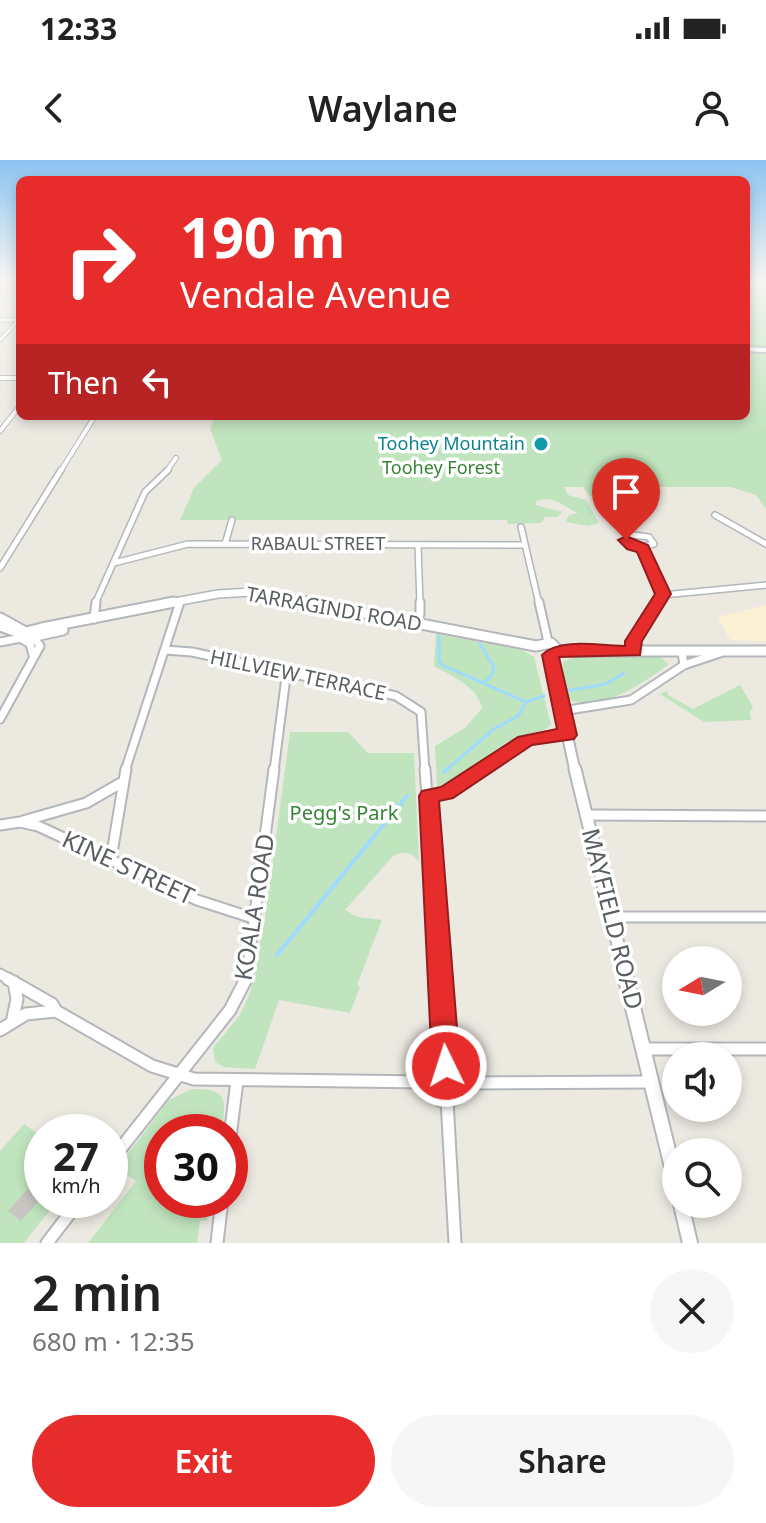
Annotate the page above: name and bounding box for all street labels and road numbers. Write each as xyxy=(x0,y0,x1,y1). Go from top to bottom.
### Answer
street label: RABAUL STREET xyxy=(251,531,385,555)
street label: TARRAGINDI ROAD xyxy=(244,580,424,637)
street label: HILLVIEW TERRACE xyxy=(208,643,389,706)
street label: KINE STREET xyxy=(57,822,201,912)
street label: MAYFIELD ROAD xyxy=(575,825,652,1013)
street label: KOALA ROAD xyxy=(226,831,281,983)

